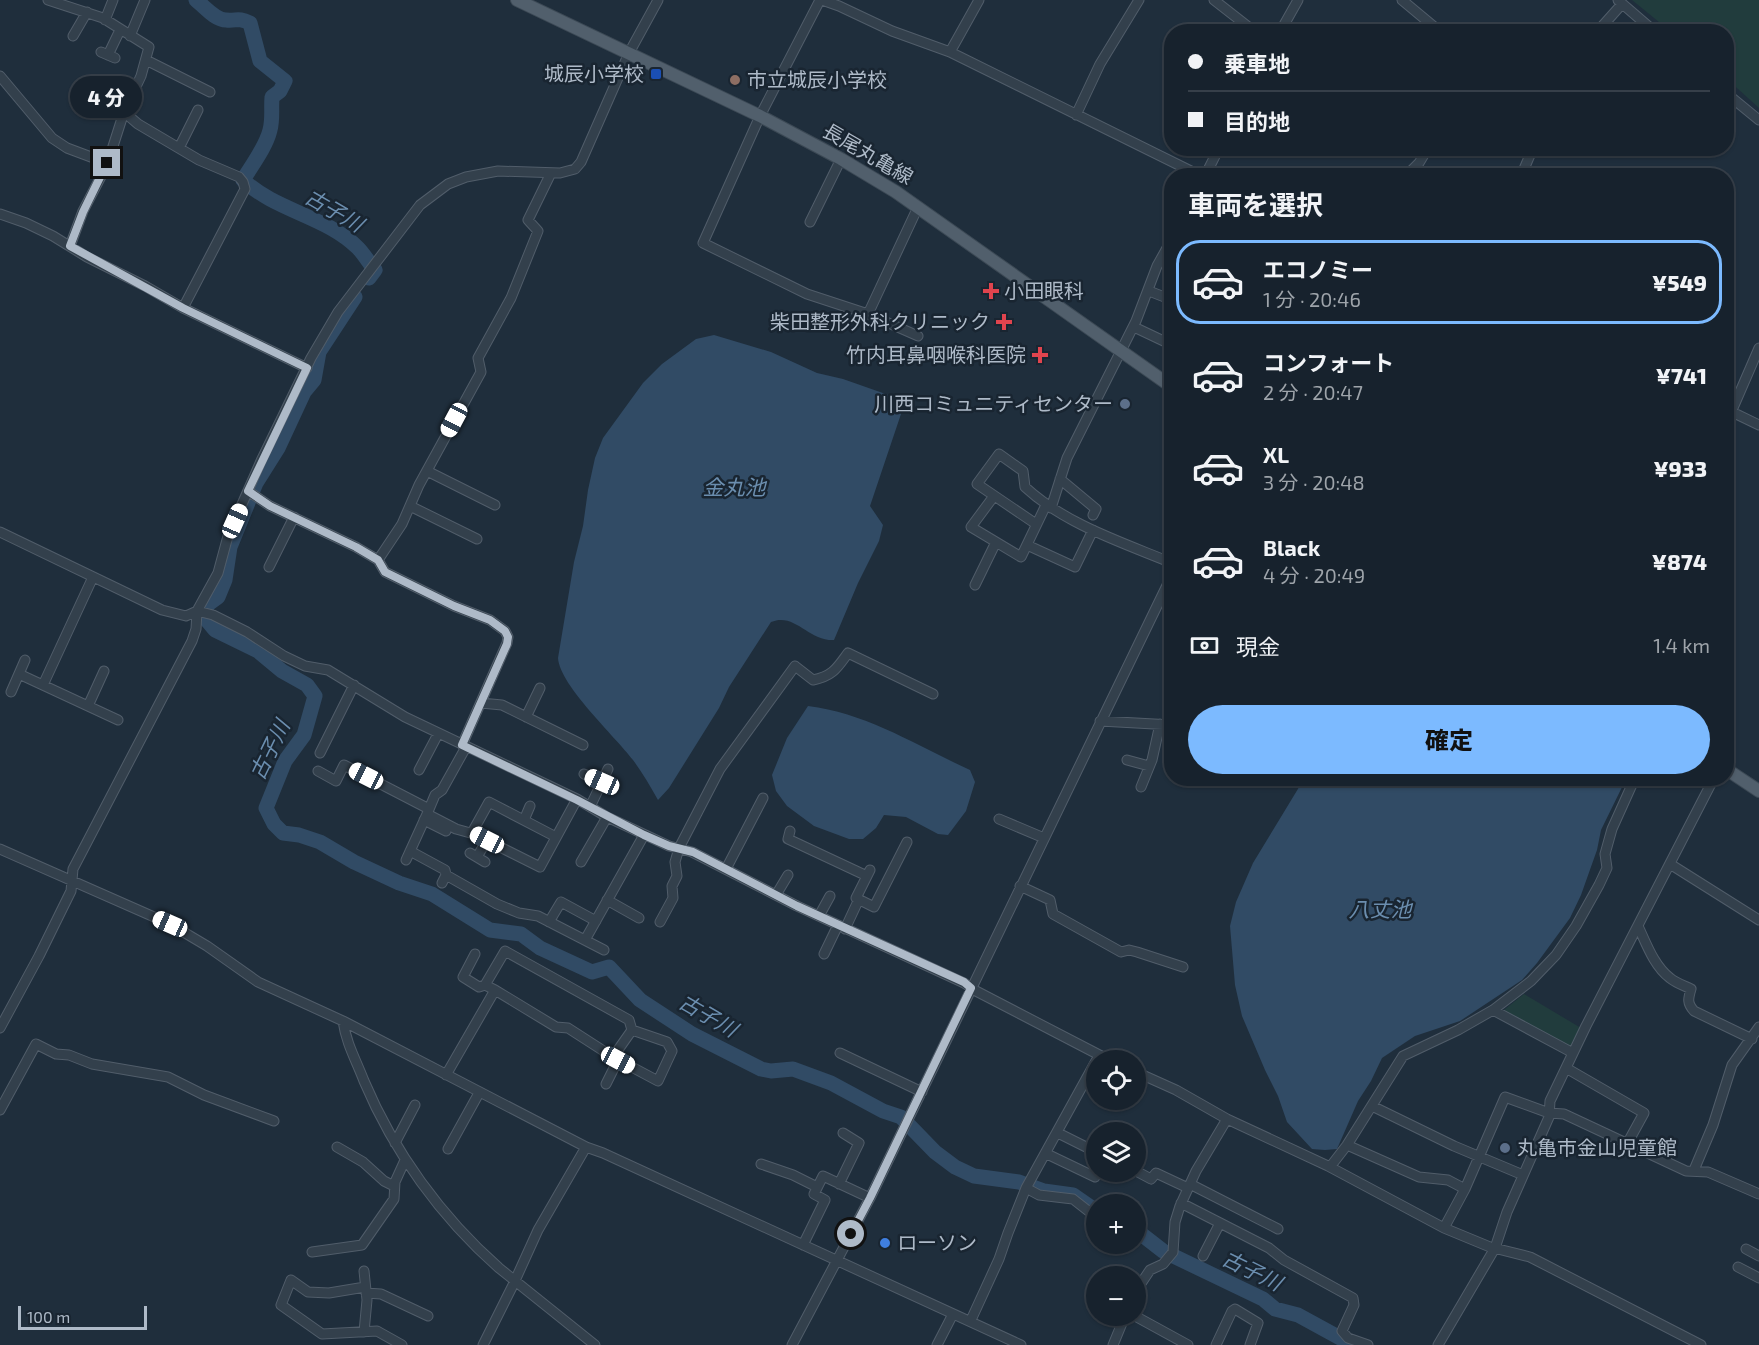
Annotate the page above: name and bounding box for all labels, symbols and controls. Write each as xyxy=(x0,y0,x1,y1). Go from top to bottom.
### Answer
text: 乗車地 xyxy=(1224,50,1290,76)
place label: 城辰小学校 xyxy=(544,61,644,85)
marker: 城辰小学校 xyxy=(649,67,663,81)
place label: 市立城辰小学校 xyxy=(747,67,887,91)
marker: 市立城辰小学校 xyxy=(728,73,742,87)
callout: 4 分 xyxy=(71,76,143,118)
text: 4 分 xyxy=(87,85,125,109)
text: 目的地 xyxy=(1224,108,1290,134)
street label: 長尾丸亀線 xyxy=(819,118,918,189)
route end xyxy=(93,149,120,176)
water label: 古子川 xyxy=(301,183,370,237)
text: 車両を選択 xyxy=(1188,188,1323,220)
icon: car xyxy=(1191,255,1245,309)
text: エコノミー xyxy=(1263,256,1373,282)
text: ¥549 xyxy=(1652,269,1707,295)
place label: 小田眼科 xyxy=(1004,278,1084,302)
marker: 小田眼科 xyxy=(982,282,1000,300)
text: 1 分 · 20:46 xyxy=(1263,287,1361,311)
place label: 柴田整形外科クリニック xyxy=(770,309,990,333)
marker: 柴田整形外科クリニック xyxy=(995,313,1013,331)
place label: 竹内耳鼻咽喉科医院 xyxy=(846,342,1026,366)
marker: 竹内耳鼻咽喉科医院 xyxy=(1031,346,1049,364)
icon: car xyxy=(1191,348,1245,402)
text: コンフォート xyxy=(1263,349,1394,375)
text: ¥741 xyxy=(1656,362,1707,388)
text: 2 分 · 20:47 xyxy=(1263,380,1363,404)
place label: 川西コミュニティセンター xyxy=(874,391,1113,415)
marker: 川西コミュニティセンター xyxy=(1118,397,1132,411)
car xyxy=(438,400,470,440)
icon: car xyxy=(1191,441,1245,495)
text: XL xyxy=(1263,441,1289,467)
text: ¥933 xyxy=(1653,455,1707,481)
text: 3 分 · 20:48 xyxy=(1263,470,1365,494)
water label: 金丸池 xyxy=(703,474,767,499)
car xyxy=(219,501,251,541)
icon: car xyxy=(1191,534,1245,588)
text: Black xyxy=(1263,534,1320,560)
text: ¥874 xyxy=(1652,548,1707,574)
text: 4 分 · 20:49 xyxy=(1263,563,1365,587)
icon: cash xyxy=(1188,629,1221,662)
text: 現金 xyxy=(1236,633,1280,659)
text: 1.4 km xyxy=(1653,633,1710,657)
button: 確定 xyxy=(1188,705,1710,774)
water label: 古子川 xyxy=(244,714,295,783)
car xyxy=(346,760,386,792)
car xyxy=(582,766,622,798)
car xyxy=(467,824,507,856)
water label: 八丈池 xyxy=(1349,896,1413,921)
car xyxy=(150,908,190,940)
water label: 古子川 xyxy=(675,988,744,1042)
car xyxy=(598,1044,638,1076)
map controls xyxy=(1086,1050,1146,1326)
button: locate xyxy=(1086,1050,1146,1110)
button: layers xyxy=(1086,1122,1146,1182)
place label: 丸亀市金山児童館 xyxy=(1517,1135,1677,1159)
marker: 丸亀市金山児童館 xyxy=(1498,1141,1512,1155)
button: + xyxy=(1086,1194,1146,1254)
route start xyxy=(837,1220,864,1247)
place label: ローソン xyxy=(897,1230,977,1254)
marker: ローソン xyxy=(878,1236,892,1250)
water label: 古子川 xyxy=(1219,1245,1288,1296)
button: − xyxy=(1086,1266,1146,1326)
scale bar xyxy=(18,1303,147,1330)
text: 100 m xyxy=(27,1307,70,1326)

